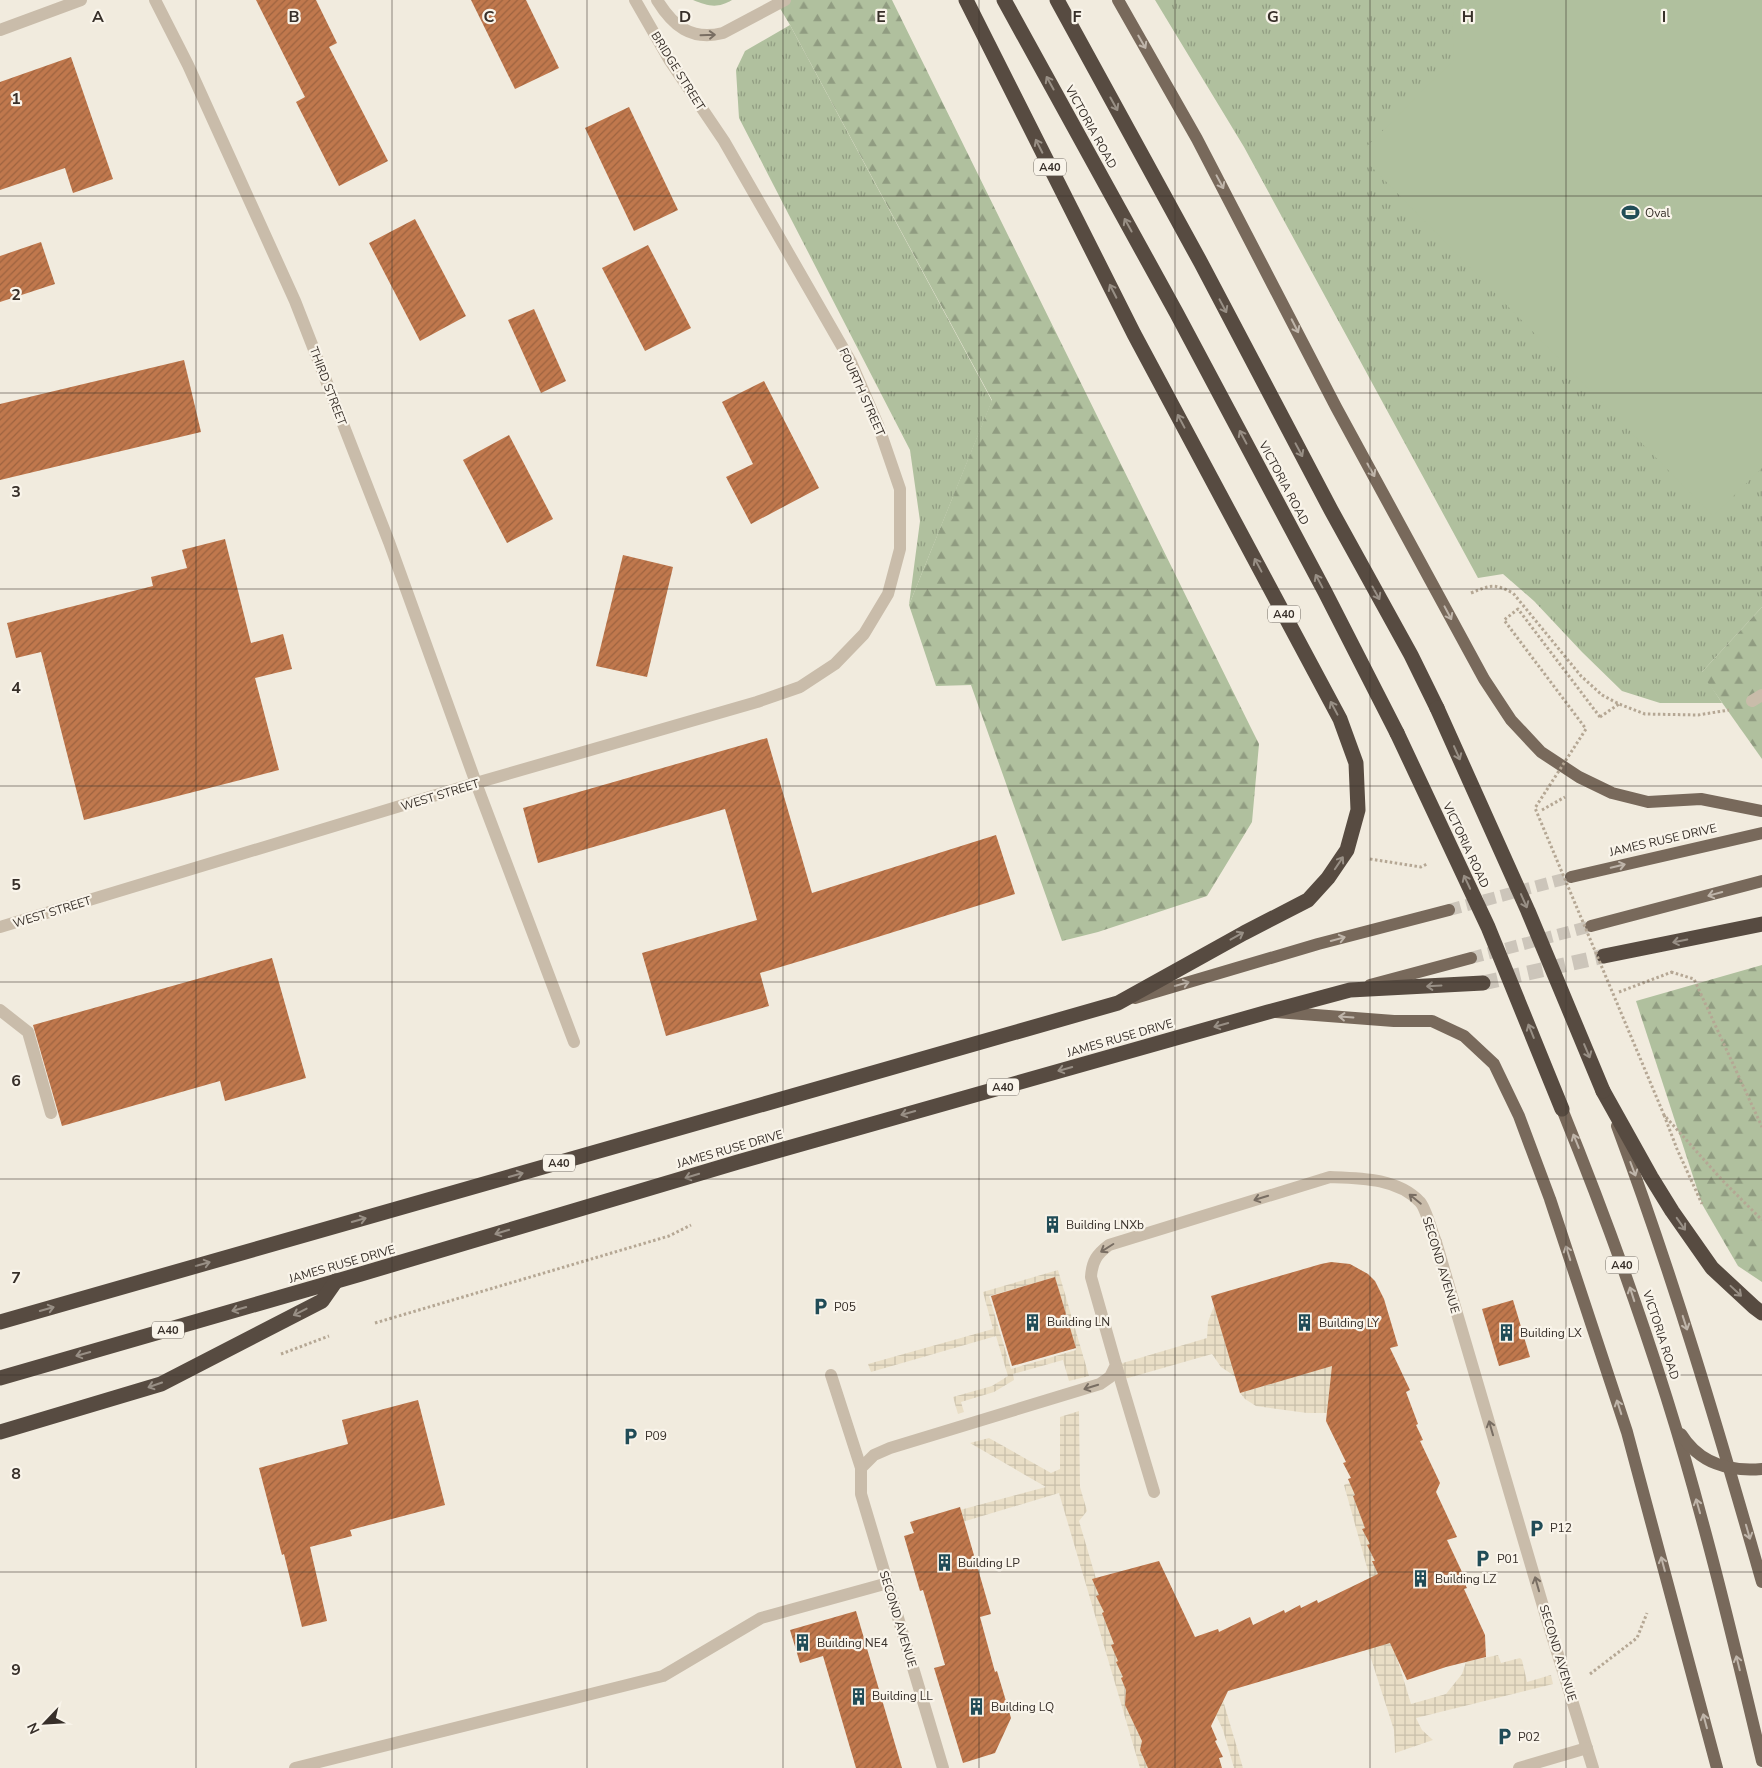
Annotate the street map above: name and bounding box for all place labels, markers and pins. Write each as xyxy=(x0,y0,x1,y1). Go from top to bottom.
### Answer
sports icon: Oval xyxy=(1621,203,1641,223)
place label: Oval xyxy=(1645,205,1671,221)
building icon: Building LNXb xyxy=(1042,1215,1062,1235)
place label: Building LNXb xyxy=(1066,1217,1144,1233)
parking icon: P05 xyxy=(810,1297,830,1317)
place label: P05 xyxy=(834,1299,856,1315)
building icon: Building LN xyxy=(1023,1312,1043,1332)
building icon: Building LY xyxy=(1295,1313,1315,1333)
place label: Building LN xyxy=(1047,1314,1110,1330)
place label: Building LY xyxy=(1319,1315,1380,1331)
building icon: Building LX xyxy=(1496,1323,1516,1343)
place label: Building LX xyxy=(1520,1325,1582,1341)
parking icon: P09 xyxy=(621,1426,641,1446)
place label: P09 xyxy=(645,1428,667,1444)
parking icon: P12 xyxy=(1526,1518,1546,1538)
place label: P12 xyxy=(1550,1520,1572,1536)
parking icon: P01 xyxy=(1473,1549,1493,1569)
place label: P01 xyxy=(1497,1551,1519,1567)
building icon: Building LP xyxy=(934,1553,954,1573)
place label: Building LP xyxy=(958,1555,1020,1571)
building icon: Building LZ xyxy=(1411,1569,1431,1589)
place label: Building LZ xyxy=(1435,1571,1496,1587)
building icon: Building NE4 xyxy=(793,1633,813,1653)
place label: Building NE4 xyxy=(817,1635,888,1651)
building icon: Building LL xyxy=(848,1686,868,1706)
place label: Building LL xyxy=(872,1688,933,1704)
building icon: Building LQ xyxy=(967,1697,987,1717)
place label: Building LQ xyxy=(991,1699,1054,1715)
parking icon: P02 xyxy=(1494,1727,1514,1747)
place label: P02 xyxy=(1518,1729,1540,1745)

